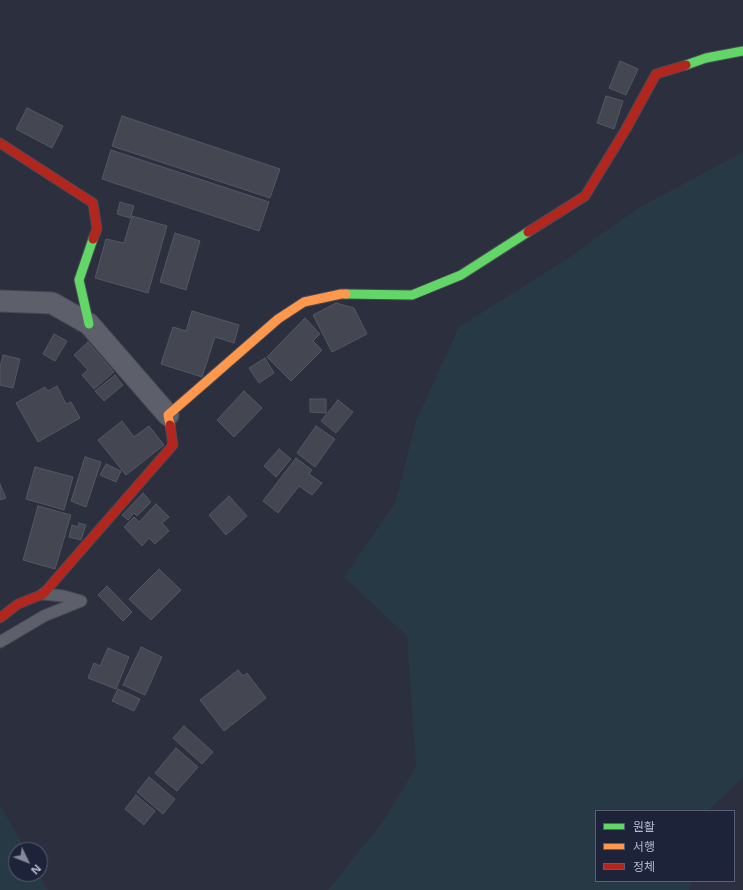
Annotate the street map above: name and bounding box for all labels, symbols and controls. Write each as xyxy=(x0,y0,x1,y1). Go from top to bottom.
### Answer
legend xyxy=(595,810,735,882)
text: 원활 xyxy=(633,818,655,835)
text: 서행 xyxy=(633,838,655,855)
north arrow xyxy=(8,842,48,882)
text: 정체 xyxy=(633,858,655,875)
text: N xyxy=(28,861,45,878)

